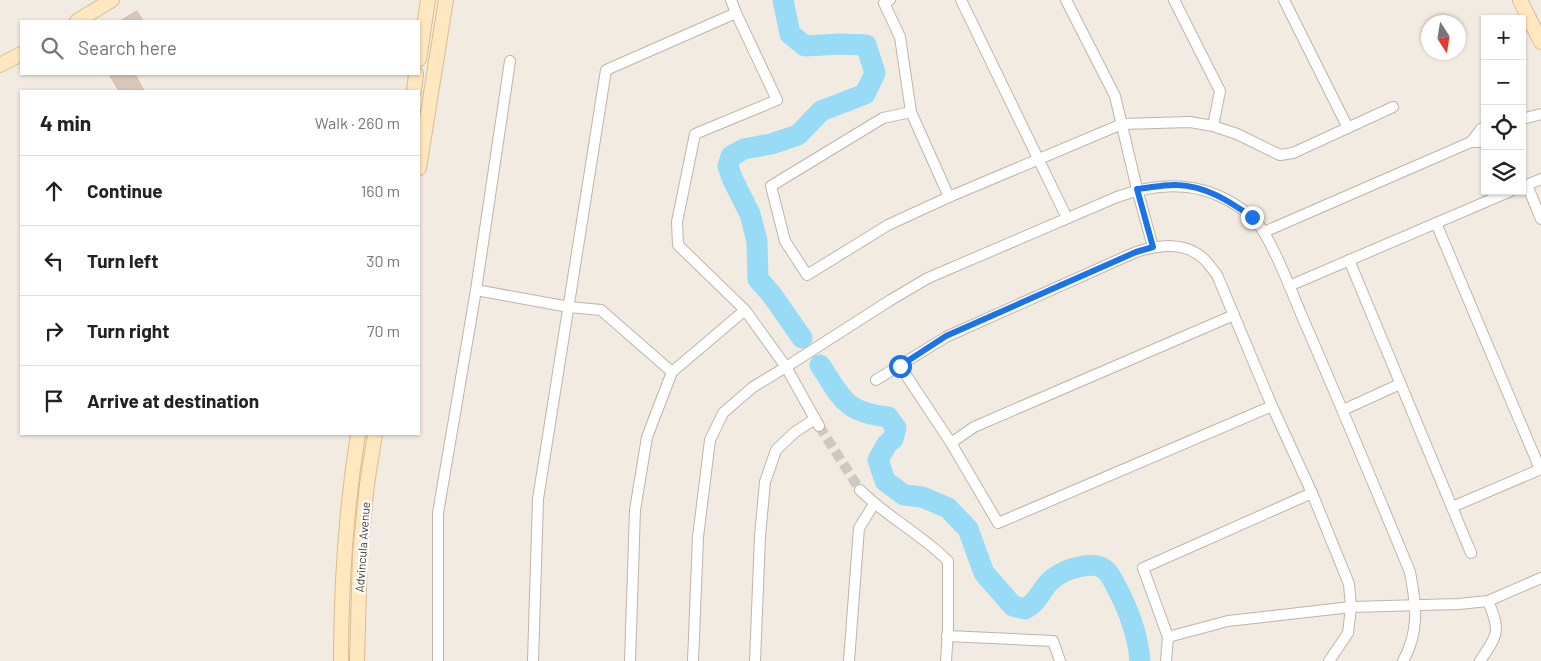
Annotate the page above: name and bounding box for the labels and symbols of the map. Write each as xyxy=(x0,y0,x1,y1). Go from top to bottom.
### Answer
north arrow xyxy=(1421,15,1466,60)
route end xyxy=(1241,206,1264,229)
route start xyxy=(889,355,912,378)
street label: Advincula Avenue xyxy=(352,501,372,593)

